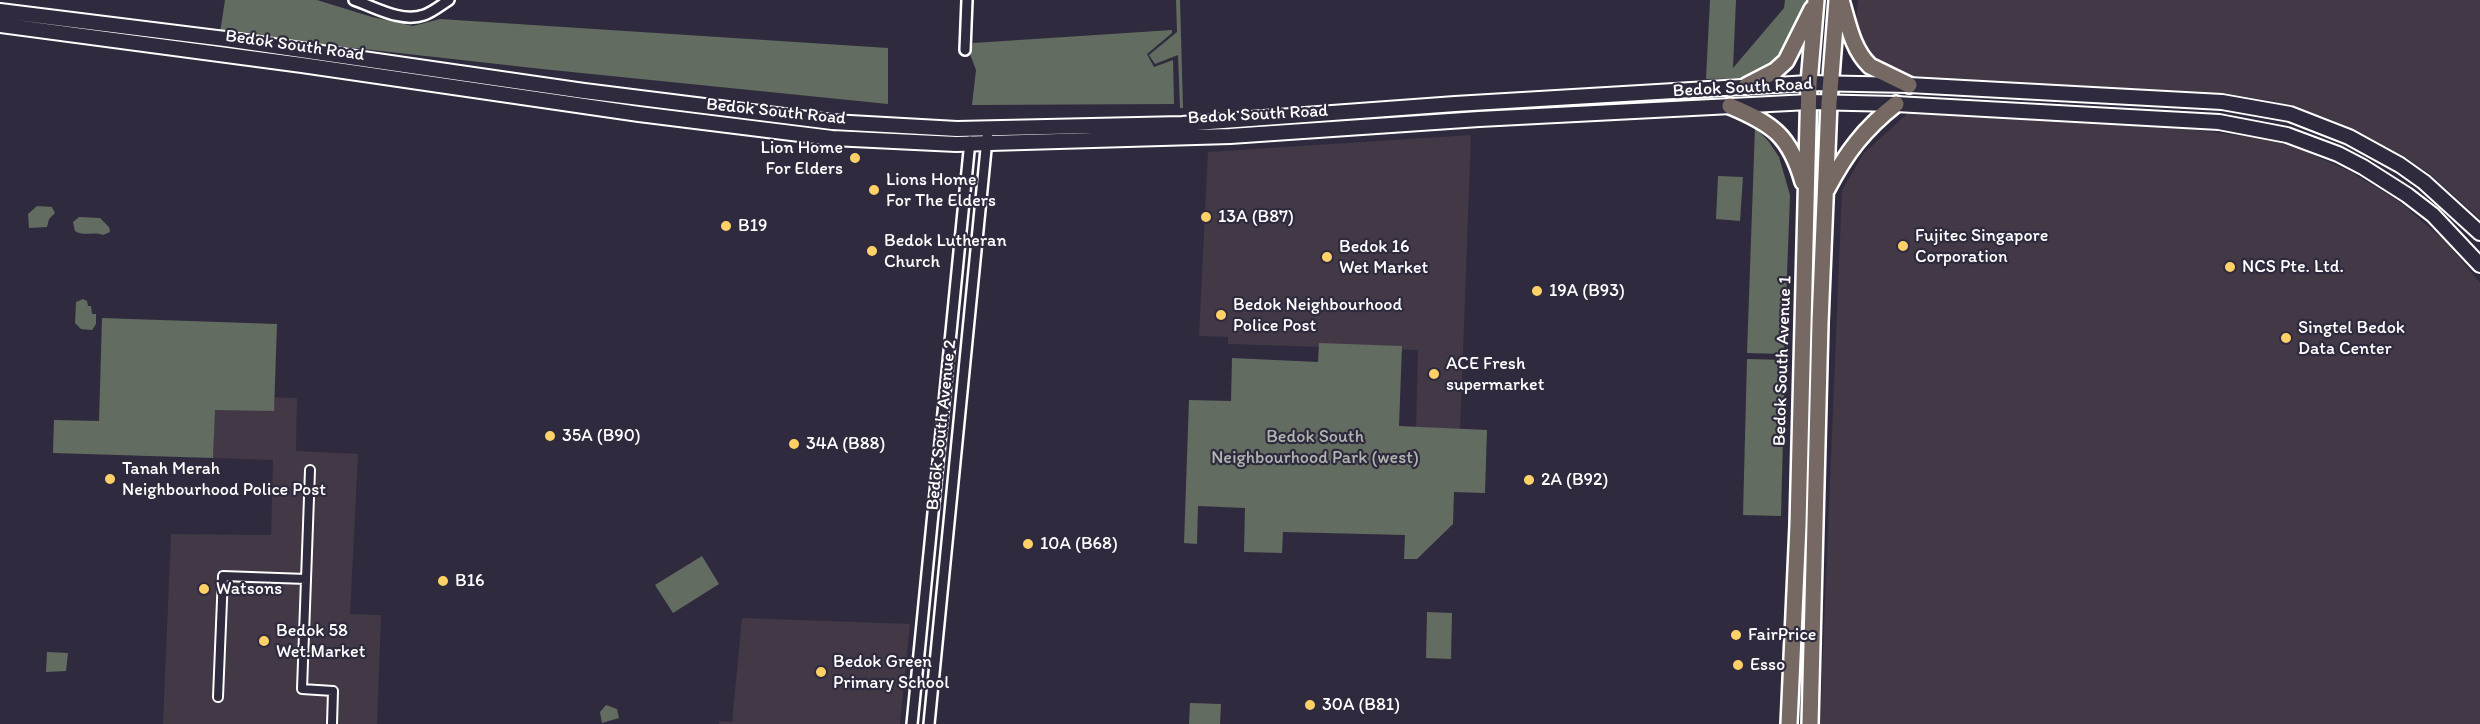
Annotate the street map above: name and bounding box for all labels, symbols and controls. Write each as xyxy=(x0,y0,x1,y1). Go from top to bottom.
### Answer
street label: Bedok South Road xyxy=(224,26,366,66)
street label: Bedok South Road xyxy=(1672,74,1814,102)
street label: Bedok South Road xyxy=(705,94,847,130)
street label: Bedok South Road xyxy=(1187,101,1329,129)
place label: Lion Home For Elders xyxy=(761,137,843,180)
marker: Lion Home For Elders xyxy=(848,151,862,165)
place label: Lions Home For The Elders xyxy=(886,169,996,212)
marker: Lions Home For The Elders xyxy=(867,183,881,197)
place label: 13A (B87) xyxy=(1218,206,1294,228)
marker: 13A (B87) xyxy=(1199,210,1213,224)
place label: B19 xyxy=(738,215,767,237)
marker: B19 xyxy=(719,219,733,233)
place label: Fujitec Singapore Corporation xyxy=(1915,225,2048,268)
place label: Bedok Lutheran Church xyxy=(884,230,1007,272)
place label: Bedok 16 Wet Market xyxy=(1339,236,1428,278)
marker: Fujitec Singapore Corporation xyxy=(1896,239,1910,253)
marker: Bedok Lutheran Church xyxy=(865,244,879,258)
marker: Bedok 16 Wet Market xyxy=(1320,250,1334,264)
place label: NCS Pte. Ltd. xyxy=(2242,256,2344,278)
marker: NCS Pte. Ltd. xyxy=(2223,260,2237,274)
street label: Bedok South Avenue 1 xyxy=(1769,275,1797,447)
place label: 19A (B93) xyxy=(1549,280,1625,302)
marker: 19A (B93) xyxy=(1530,284,1544,298)
place label: Bedok Neighbourhood Police Post xyxy=(1233,294,1402,336)
marker: Bedok Neighbourhood Police Post xyxy=(1214,308,1228,322)
place label: Singtel Bedok Data Center xyxy=(2298,317,2405,360)
marker: Singtel Bedok Data Center xyxy=(2279,331,2293,345)
street label: Bedok South Avenue 2 xyxy=(922,339,962,511)
place label: ACE Fresh supermarket xyxy=(1446,353,1544,395)
marker: ACE Fresh supermarket xyxy=(1427,367,1441,381)
place label: 35A (B90) xyxy=(562,425,641,447)
park label: Bedok South Neighbourhood Park (west) xyxy=(1211,426,1419,468)
marker: 35A (B90) xyxy=(543,429,557,443)
place label: 34A (B88) xyxy=(806,433,885,455)
marker: 34A (B88) xyxy=(787,437,801,451)
place label: Tanah Merah Neighbourhood Police Post xyxy=(122,458,326,500)
place label: 2A (B92) xyxy=(1541,469,1608,491)
marker: Tanah Merah Neighbourhood Police Post xyxy=(103,472,117,486)
marker: 2A (B92) xyxy=(1522,473,1536,487)
place label: 10A (B68) xyxy=(1040,533,1118,555)
marker: 10A (B68) xyxy=(1021,537,1035,551)
place label: B16 xyxy=(455,570,485,592)
marker: B16 xyxy=(436,574,450,588)
place label: Watsons xyxy=(216,578,282,600)
marker: Watsons xyxy=(197,582,211,596)
place label: Bedok 58 Wet.Market xyxy=(276,620,365,662)
place label: FairPrice xyxy=(1748,624,1816,646)
marker: FairPrice xyxy=(1729,628,1743,642)
marker: Bedok 58 Wet.Market xyxy=(257,634,271,648)
place label: Bedok Green Primary School xyxy=(833,651,949,694)
place label: Esso xyxy=(1750,654,1785,676)
marker: Esso xyxy=(1731,658,1745,672)
marker: Bedok Green Primary School xyxy=(814,665,828,679)
place label: 30A (B81) xyxy=(1322,694,1400,716)
marker: 30A (B81) xyxy=(1303,698,1317,712)

